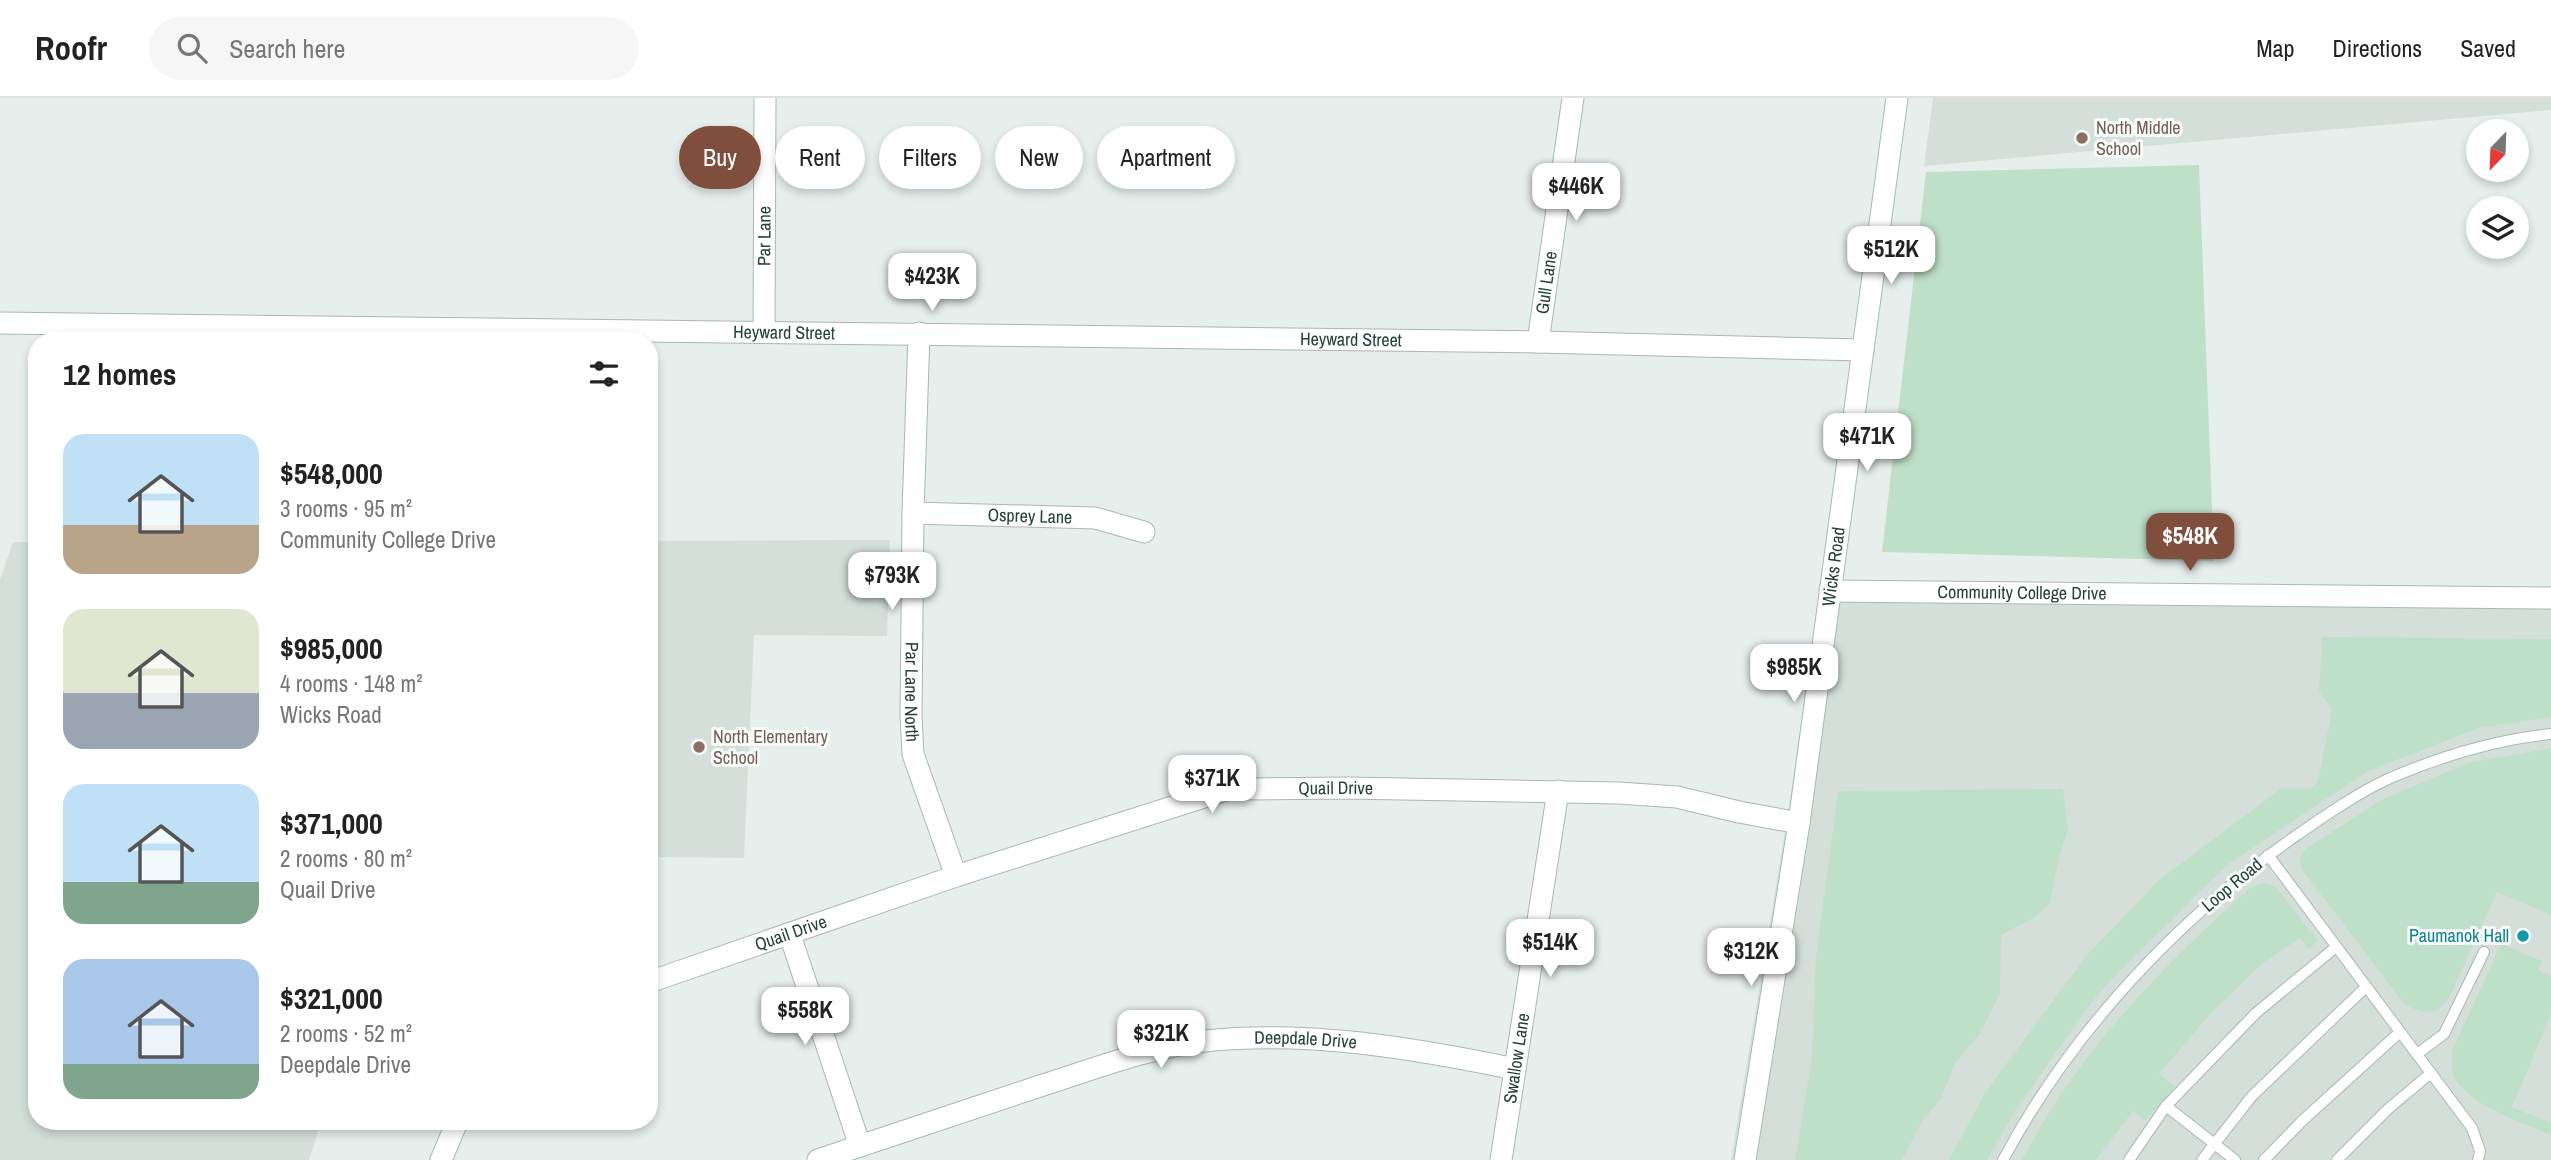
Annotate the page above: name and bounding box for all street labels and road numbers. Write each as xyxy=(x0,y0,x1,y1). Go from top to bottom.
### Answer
street label: Par Lane xyxy=(751,206,777,266)
street label: Gull Lane xyxy=(1529,249,1563,316)
street label: Heyward Street xyxy=(733,319,835,345)
street label: Heyward Street xyxy=(1300,326,1402,352)
street label: Osprey Lane xyxy=(987,502,1073,529)
street label: Wicks Road xyxy=(1815,525,1851,608)
street label: Community College Drive xyxy=(1937,579,2107,606)
street label: Par Lane North xyxy=(899,642,925,743)
street label: Quail Drive xyxy=(1298,775,1373,800)
street label: Loop Road xyxy=(2196,852,2267,917)
street label: Quail Drive xyxy=(751,909,830,957)
street label: Swallow Lane xyxy=(1497,1011,1536,1105)
street label: Deepdale Drive xyxy=(1254,1025,1358,1055)

